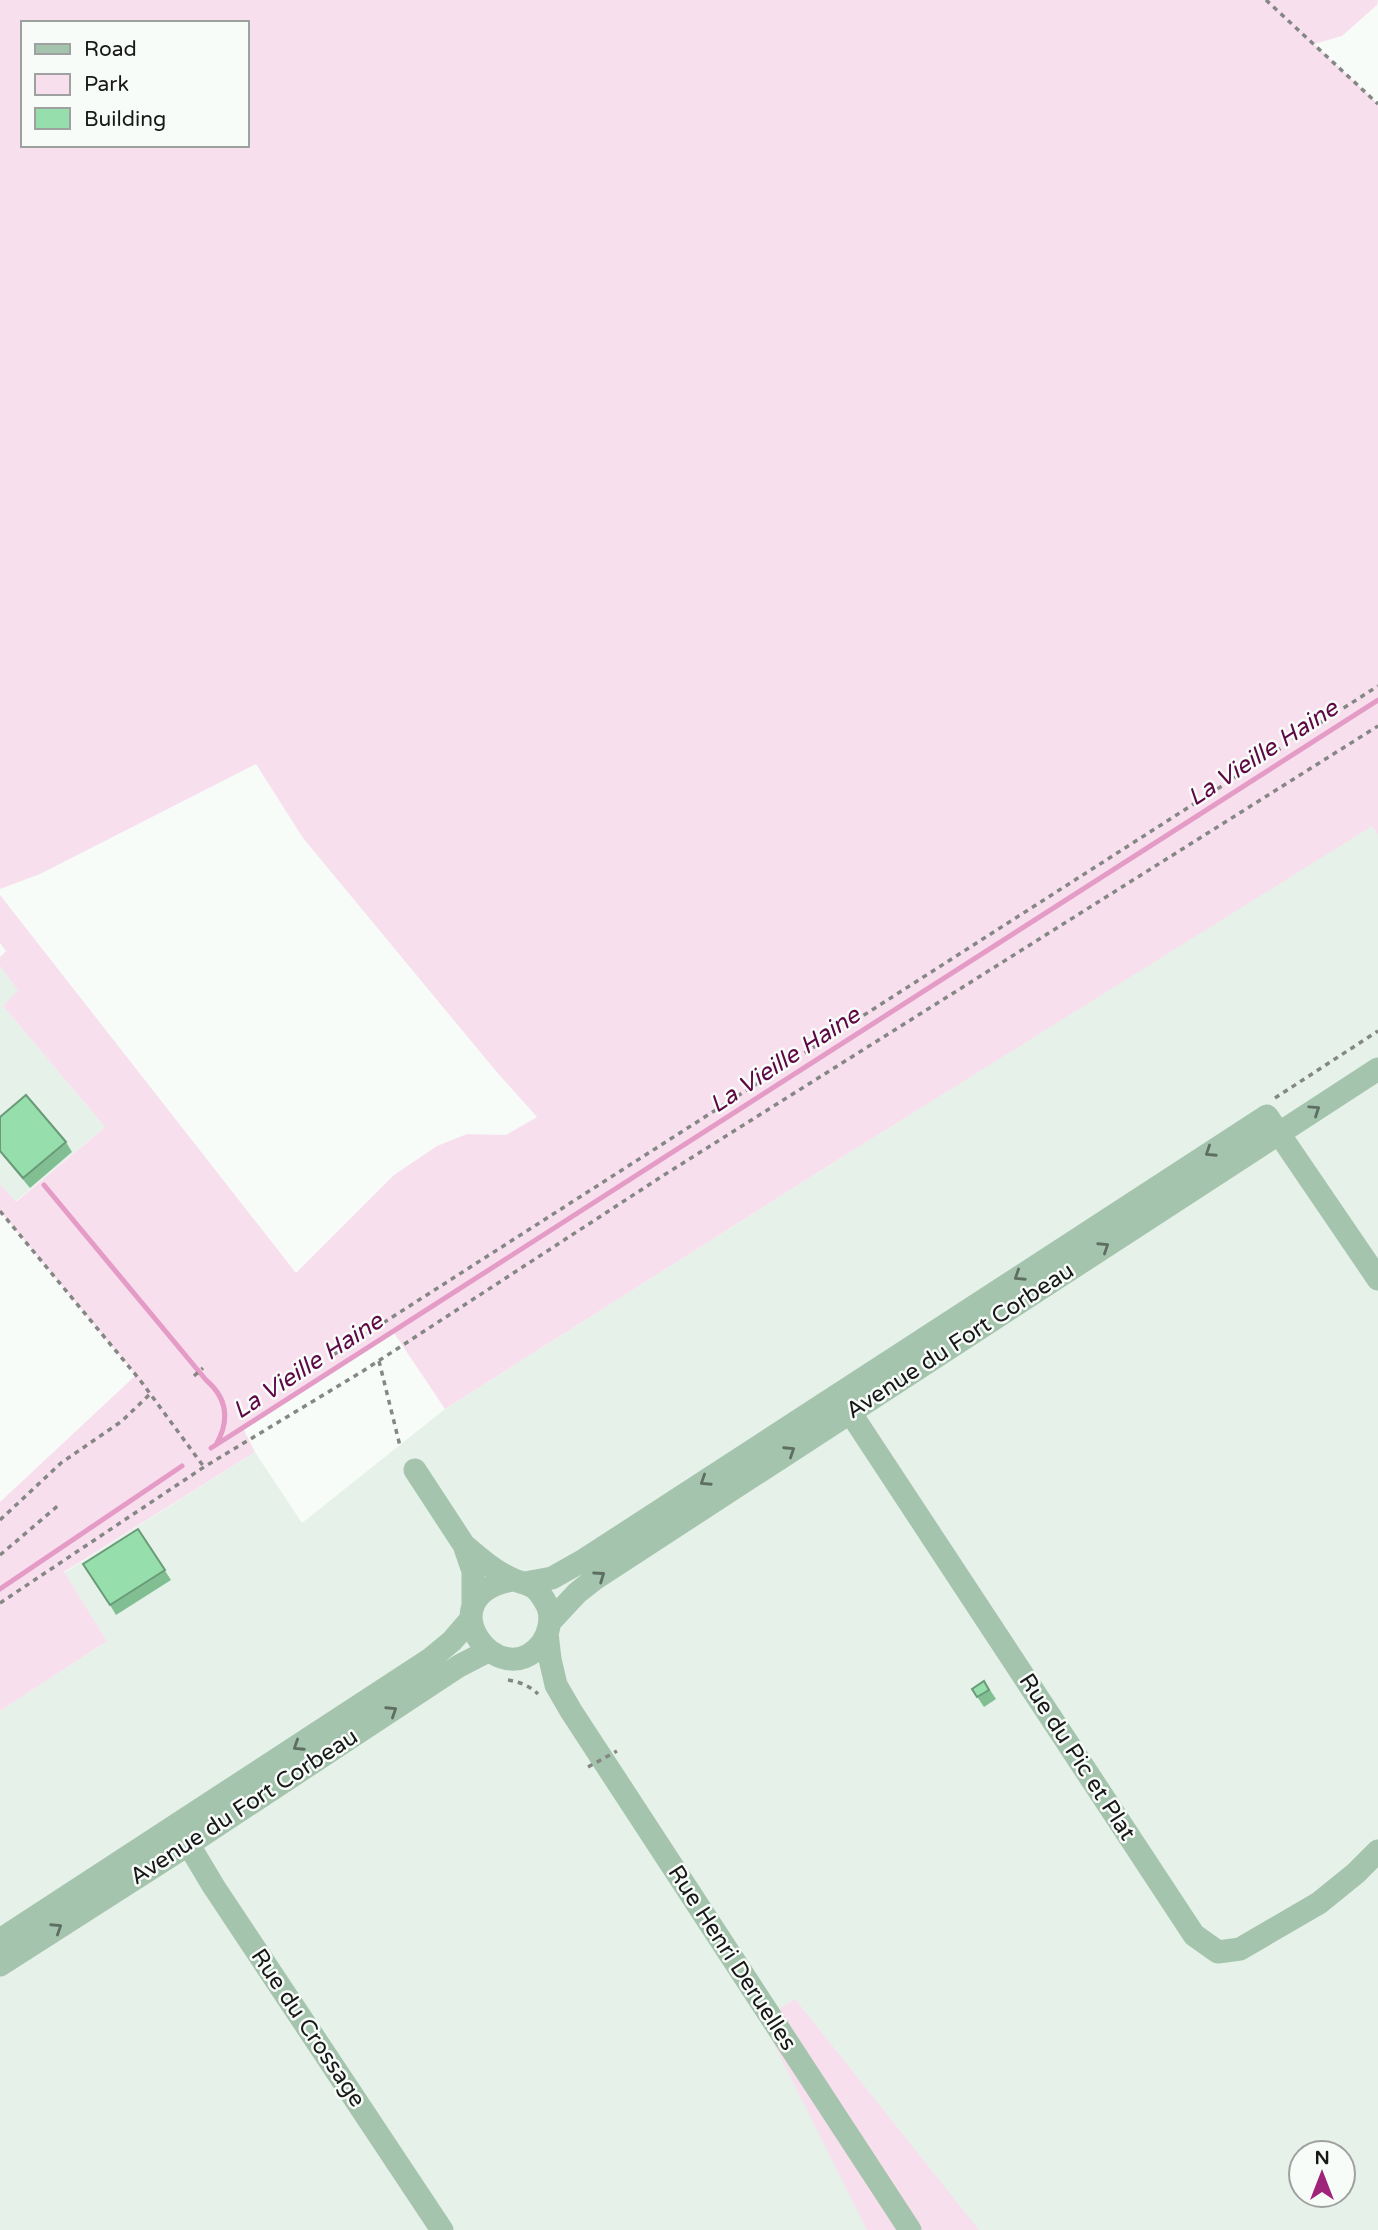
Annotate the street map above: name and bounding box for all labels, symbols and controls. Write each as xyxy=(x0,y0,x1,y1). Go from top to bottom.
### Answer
legend xyxy=(21,21,248,147)
text: Road xyxy=(84,37,137,62)
text: Park xyxy=(84,72,129,97)
text: Building xyxy=(84,107,166,132)
water label: La Vieille Haine xyxy=(1183,693,1345,812)
water label: La Vieille Haine xyxy=(705,1000,867,1119)
one-way arrow xyxy=(1307,1106,1320,1118)
one-way arrow xyxy=(1204,1144,1217,1157)
one-way arrow xyxy=(1096,1242,1109,1255)
street label: Avenue du Fort Corbeau xyxy=(841,1257,1079,1425)
one-way arrow xyxy=(1014,1268,1027,1281)
water label: La Vieille Haine xyxy=(228,1306,390,1425)
one-way arrow xyxy=(782,1447,795,1459)
one-way arrow xyxy=(700,1472,713,1485)
one-way arrow xyxy=(592,1572,605,1584)
street label: Rue du Pic et Plat xyxy=(1013,1668,1142,1846)
one-way arrow xyxy=(385,1706,398,1719)
street label: Avenue du Fort Corbeau xyxy=(125,1723,363,1891)
one-way arrow xyxy=(293,1737,306,1750)
street label: Rue Henri Deruelles xyxy=(662,1860,802,2056)
one-way arrow xyxy=(50,1923,63,1936)
street label: Rue du Crossage xyxy=(245,1944,371,2112)
north arrow xyxy=(1287,2139,1357,2209)
text: N xyxy=(1314,2147,1330,2169)

